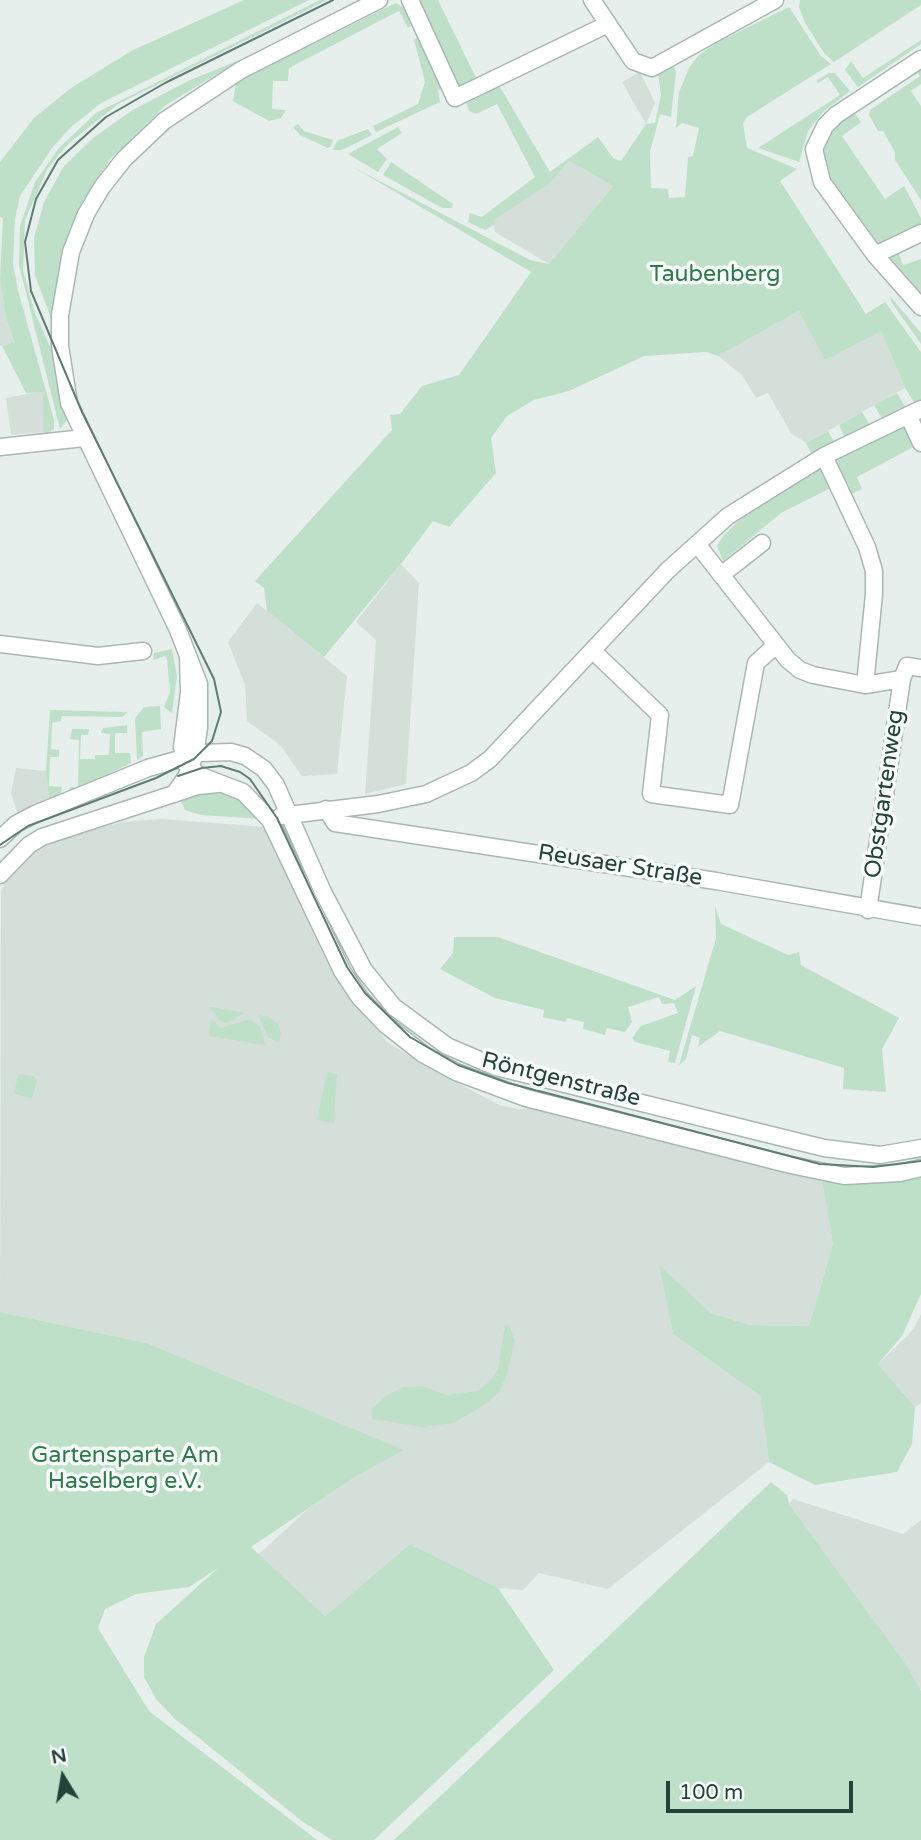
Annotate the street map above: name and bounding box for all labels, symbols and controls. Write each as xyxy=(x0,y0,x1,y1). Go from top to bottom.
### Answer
park label: Taubenberg xyxy=(649,261,781,289)
street label: Obstgartenweg xyxy=(860,708,910,880)
street label: Reusaer Straße xyxy=(536,839,704,893)
street label: Röntgenstraße xyxy=(479,1047,643,1113)
park label: Gartensparte Am Haselberg e.V. xyxy=(31,1442,219,1496)
north arrow xyxy=(28,1742,98,1812)
text: N xyxy=(49,1744,69,1769)
scale bar xyxy=(669,1766,856,1810)
text: 100 m xyxy=(679,1780,743,1805)

